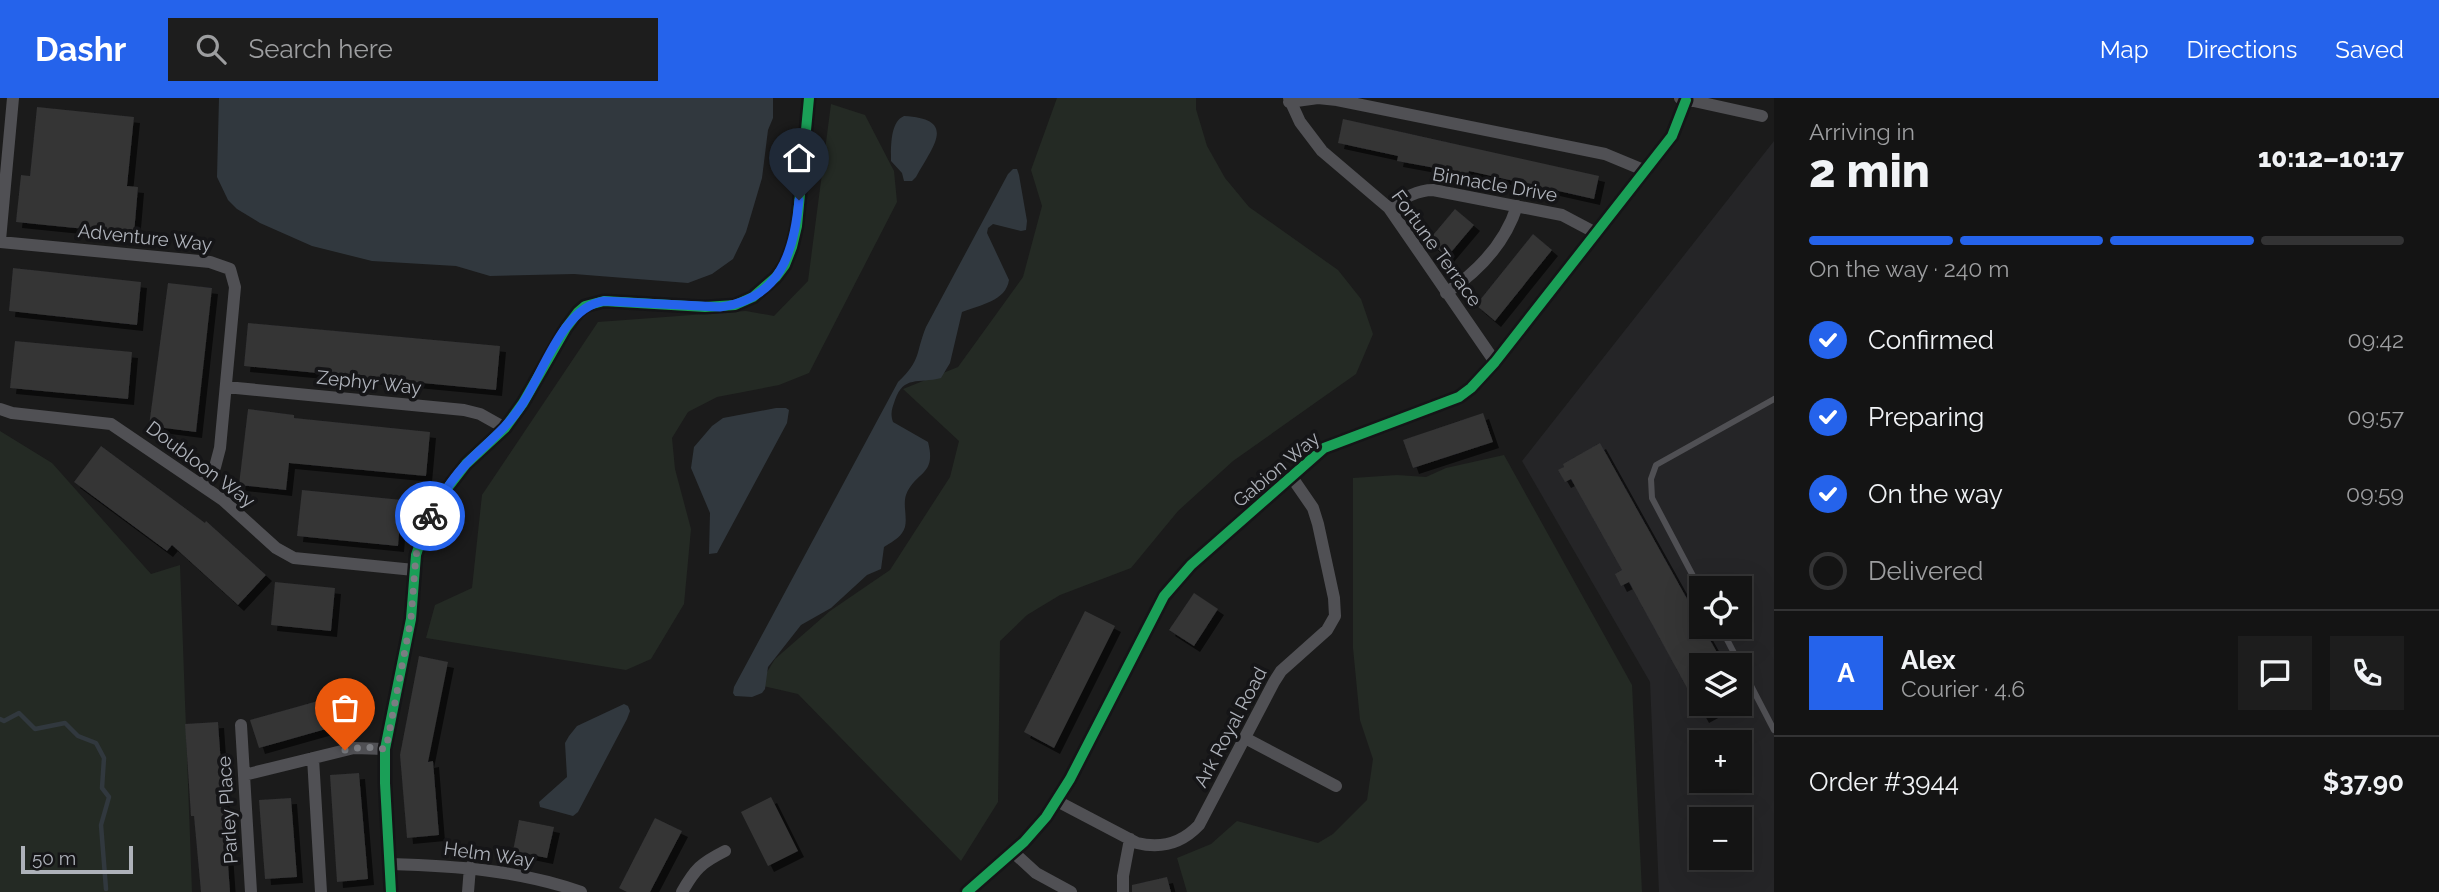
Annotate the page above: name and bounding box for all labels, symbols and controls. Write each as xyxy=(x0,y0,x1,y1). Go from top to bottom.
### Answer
search box xyxy=(168,18,658,81)
text: Dashr xyxy=(35,30,126,69)
icon: search xyxy=(192,30,230,68)
text: Search here xyxy=(248,34,393,64)
text: Map xyxy=(2100,35,2149,64)
text: Directions xyxy=(2187,35,2297,64)
text: Saved xyxy=(2335,35,2404,64)
text: Arriving in xyxy=(1809,118,1915,145)
pin xyxy=(769,128,829,200)
icon: home xyxy=(780,139,818,177)
text: 10:12–10:17 xyxy=(2258,143,2404,173)
text: 2 min xyxy=(1809,144,1930,198)
street label: Binnacle Drive xyxy=(1431,162,1559,206)
street label: Fortune Terrace xyxy=(1387,186,1487,310)
street label: Adventure Way xyxy=(77,219,213,255)
text: On the way · 240 m xyxy=(1809,255,2009,282)
icon: check xyxy=(1809,321,1847,359)
text: Confirmed xyxy=(1868,325,1994,355)
text: 09:42 xyxy=(2348,326,2404,353)
street label: Zephyr Way xyxy=(315,366,423,398)
icon: check xyxy=(1809,398,1847,436)
text: Preparing xyxy=(1868,402,1984,432)
text: 09:57 xyxy=(2347,403,2404,430)
street label: Doubloon Way xyxy=(142,416,260,512)
street label: Gabion Way xyxy=(1228,427,1324,511)
icon: check xyxy=(1809,475,1847,513)
text: On the way xyxy=(1868,479,2003,509)
text: 09:59 xyxy=(2346,480,2404,507)
courier xyxy=(395,481,465,551)
icon: bike xyxy=(411,497,449,535)
text: Delivered xyxy=(1868,556,1983,586)
map controls xyxy=(1689,576,1752,870)
button: locate xyxy=(1689,576,1752,639)
button: chat xyxy=(2238,636,2312,710)
button: phone xyxy=(2330,636,2404,710)
text: Alex xyxy=(1901,645,1956,675)
button: layers xyxy=(1689,653,1752,716)
text: A xyxy=(1837,658,1855,688)
street label: Ark Royal Road xyxy=(1189,663,1271,791)
text: Courier · 4.6 xyxy=(1901,675,2025,702)
pin xyxy=(315,678,375,750)
icon: bag xyxy=(326,689,364,727)
button: + xyxy=(1689,730,1752,793)
street label: Parley Place xyxy=(212,755,242,865)
text: Order #3944 xyxy=(1809,767,1959,797)
text: $37.90 xyxy=(2323,767,2404,797)
button: − xyxy=(1689,807,1752,870)
street label: Helm Way xyxy=(442,837,536,871)
scale bar xyxy=(21,843,133,875)
text: 50 m xyxy=(32,847,76,869)

